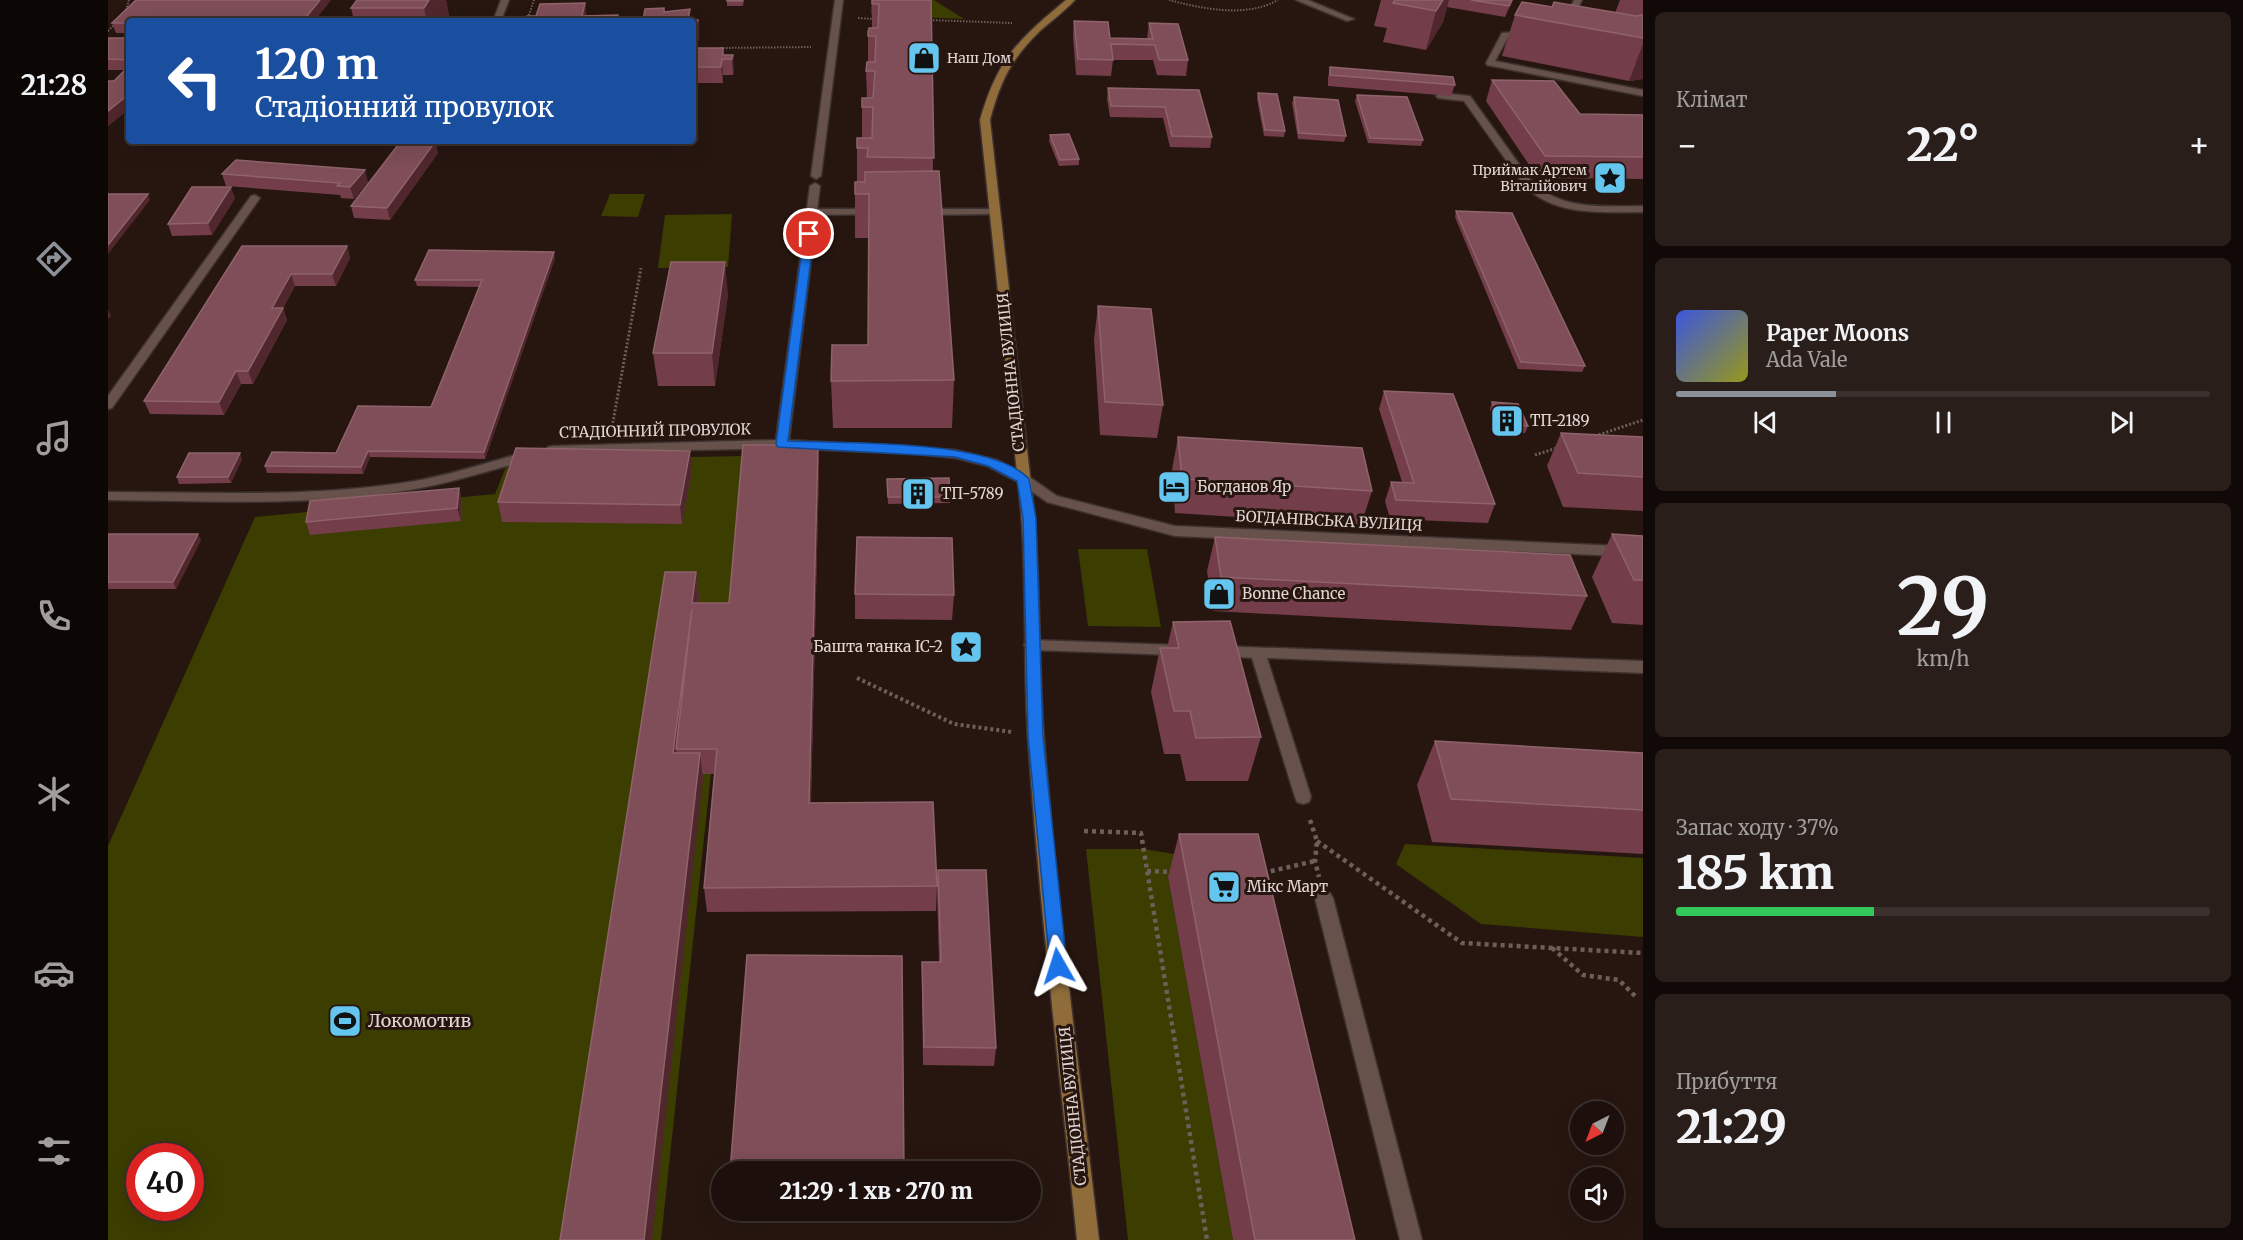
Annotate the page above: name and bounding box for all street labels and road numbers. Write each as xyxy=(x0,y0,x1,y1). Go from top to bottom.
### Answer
street label: СТАДІОННА ВУЛИЦЯ xyxy=(993,291,1028,452)
street label: СТАДІОННИЙ ПРОВУЛОК xyxy=(559,418,751,442)
street label: БОГДАНІВСЬКА ВУЛИЦЯ xyxy=(1235,506,1423,535)
street label: СТАДІОННА ВУЛИЦЯ xyxy=(1055,1025,1090,1186)

